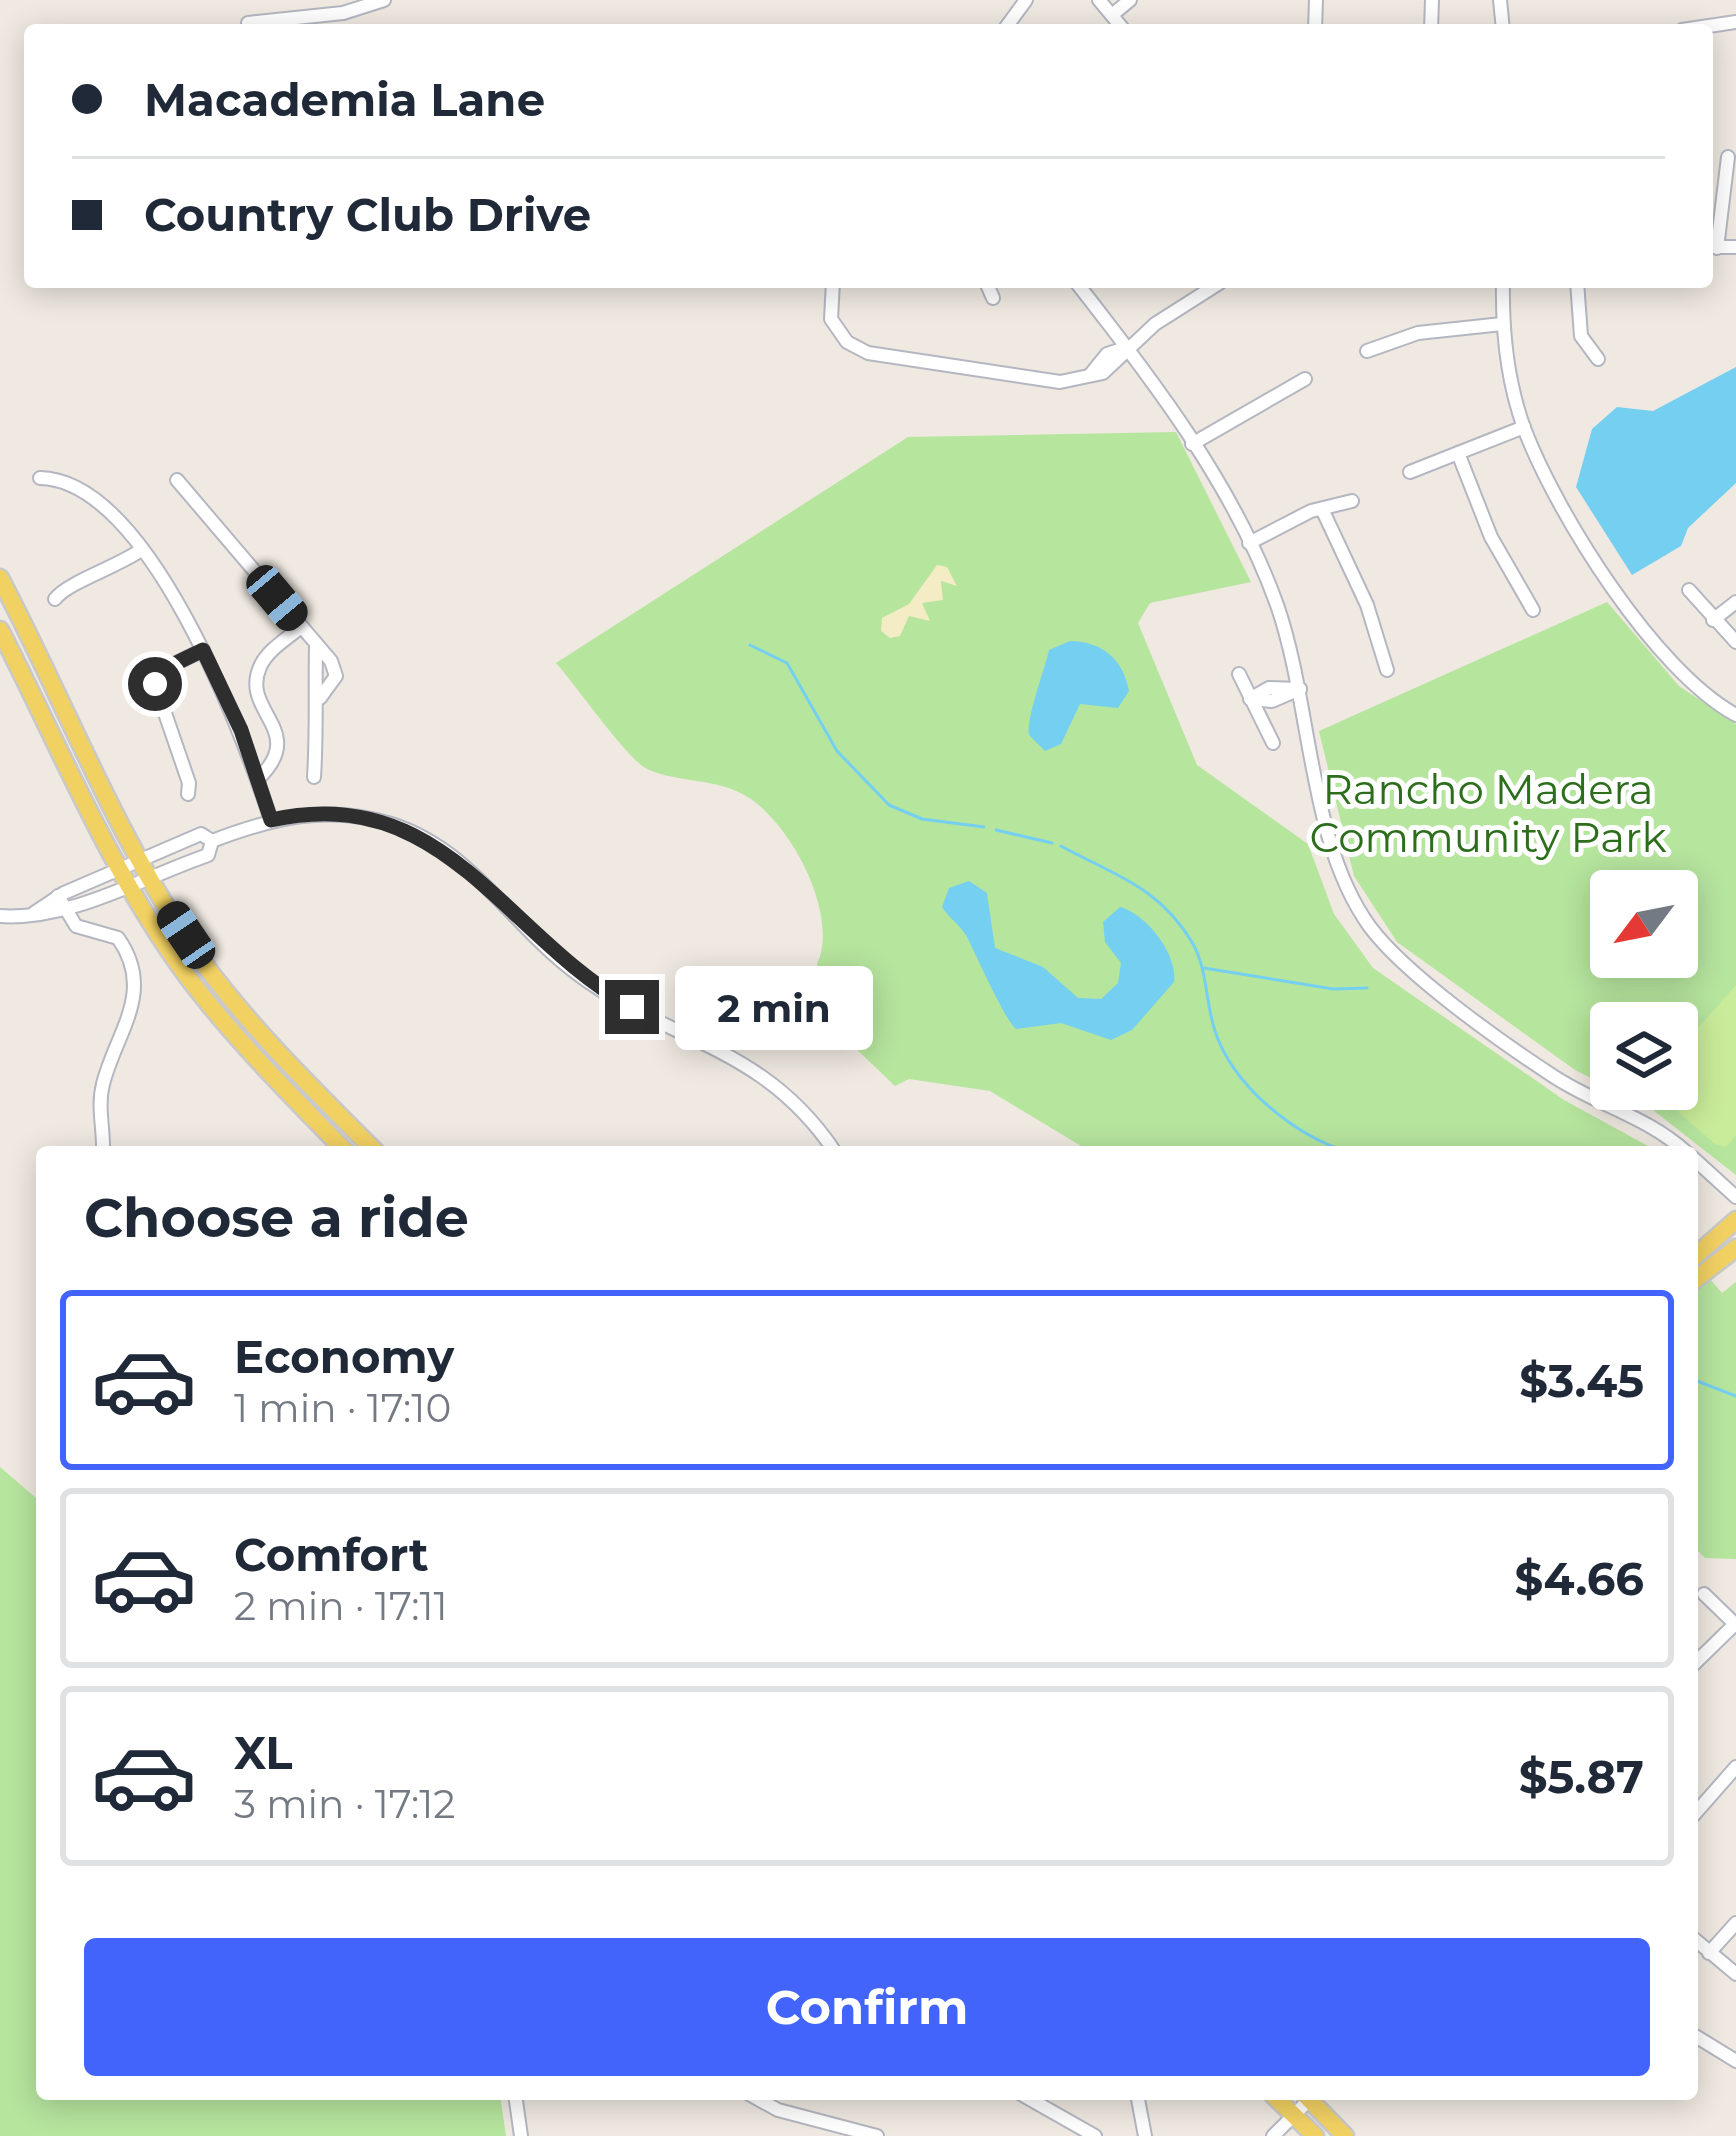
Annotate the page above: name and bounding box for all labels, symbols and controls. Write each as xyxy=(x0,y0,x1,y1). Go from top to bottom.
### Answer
text: Macademia Lane xyxy=(144,72,545,127)
text: Country Club Drive xyxy=(144,187,591,242)
car xyxy=(240,559,314,637)
route start xyxy=(128,657,182,711)
park label: Rancho Madera Community Park xyxy=(1309,763,1667,863)
north arrow xyxy=(1590,870,1698,978)
map controls xyxy=(1590,870,1698,1110)
car xyxy=(151,895,221,975)
callout: 2 min xyxy=(674,965,872,1049)
route end xyxy=(605,980,659,1034)
text: 2 min xyxy=(717,984,831,1032)
button: layers xyxy=(1590,1002,1698,1110)
text: Choose a ride xyxy=(84,1185,469,1251)
icon: car xyxy=(90,1326,198,1434)
text: Economy xyxy=(234,1329,454,1384)
text: $3.45 xyxy=(1519,1353,1644,1408)
text: 1 min · 17:10 xyxy=(234,1384,451,1432)
icon: car xyxy=(90,1524,198,1632)
text: Comfort xyxy=(234,1527,429,1582)
text: $4.66 xyxy=(1514,1551,1644,1606)
text: 2 min · 17:11 xyxy=(234,1582,448,1630)
icon: car xyxy=(90,1722,198,1830)
text: XL xyxy=(234,1725,292,1780)
text: $5.87 xyxy=(1519,1749,1644,1804)
text: 3 min · 17:12 xyxy=(234,1780,455,1828)
button: Confirm xyxy=(84,1938,1650,2076)

